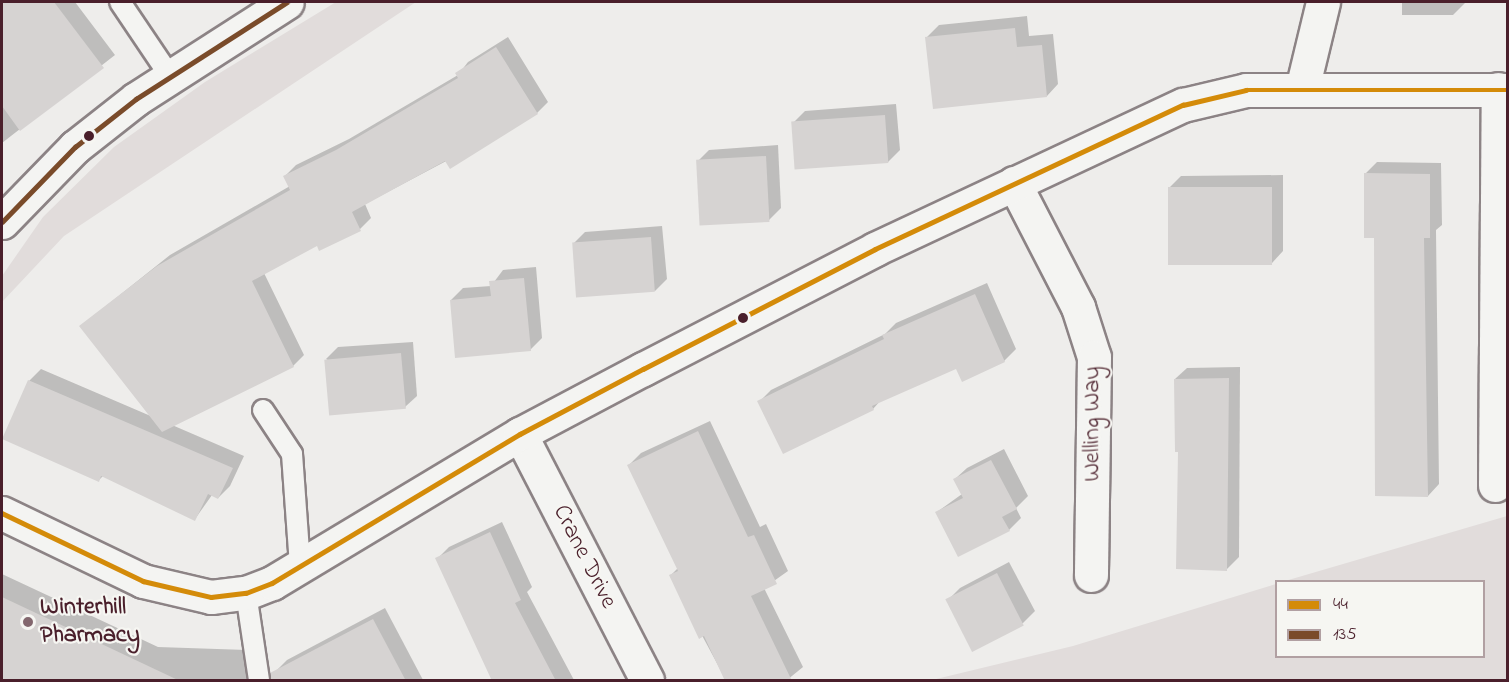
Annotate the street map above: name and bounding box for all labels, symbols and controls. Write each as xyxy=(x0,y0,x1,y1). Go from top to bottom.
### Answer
unlabelled marker xyxy=(83,130,95,142)
unlabelled marker xyxy=(737,312,749,324)
street label: Welling Way xyxy=(1079,366,1107,482)
street label: Crane Drive xyxy=(546,500,622,614)
legend xyxy=(1275,580,1485,658)
text: 44 xyxy=(1333,592,1348,618)
place label: Winterhill Pharmacy xyxy=(40,594,140,650)
marker: Winterhill Pharmacy xyxy=(21,615,35,629)
text: 135 xyxy=(1333,622,1356,648)

